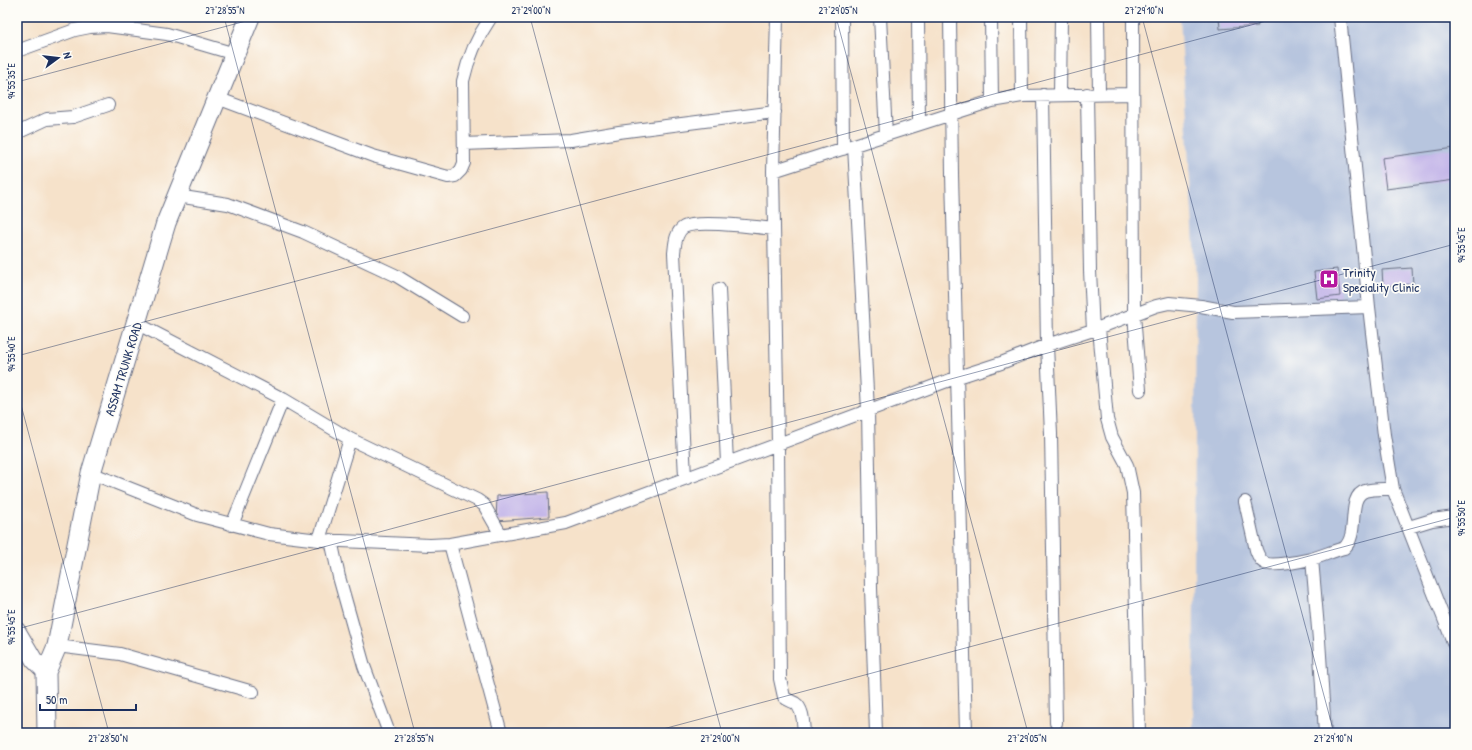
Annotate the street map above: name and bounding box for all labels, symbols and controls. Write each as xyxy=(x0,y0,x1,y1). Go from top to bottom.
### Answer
text: 27°28'55"N xyxy=(205,4,245,17)
text: 27°29'00"N xyxy=(511,4,551,17)
text: 27°29'05"N xyxy=(819,4,858,17)
text: 27°29'10"N xyxy=(1125,4,1163,17)
north arrow xyxy=(38,38,78,78)
text: N xyxy=(60,51,75,60)
text: 94°55'35"E xyxy=(5,62,18,99)
text: 94°55'45"E xyxy=(1455,227,1468,263)
place label: Trinity Speciality Clinic xyxy=(1343,263,1419,296)
hospital icon: Trinity Speciality Clinic xyxy=(1318,268,1340,290)
street label: ASSAM TRUNK ROAD xyxy=(100,319,146,418)
text: 94°55'40"E xyxy=(5,336,18,372)
text: 94°55'50"E xyxy=(1455,499,1468,536)
text: 94°55'45"E xyxy=(5,609,18,645)
scale bar xyxy=(40,686,136,712)
text: 50 m xyxy=(46,691,67,708)
text: 27°28'50"N xyxy=(88,732,128,745)
text: 27°28'55"N xyxy=(394,732,434,745)
text: 27°29'00"N xyxy=(700,732,740,745)
text: 27°29'05"N xyxy=(1008,732,1047,745)
text: 27°29'10"N xyxy=(1314,732,1352,745)

